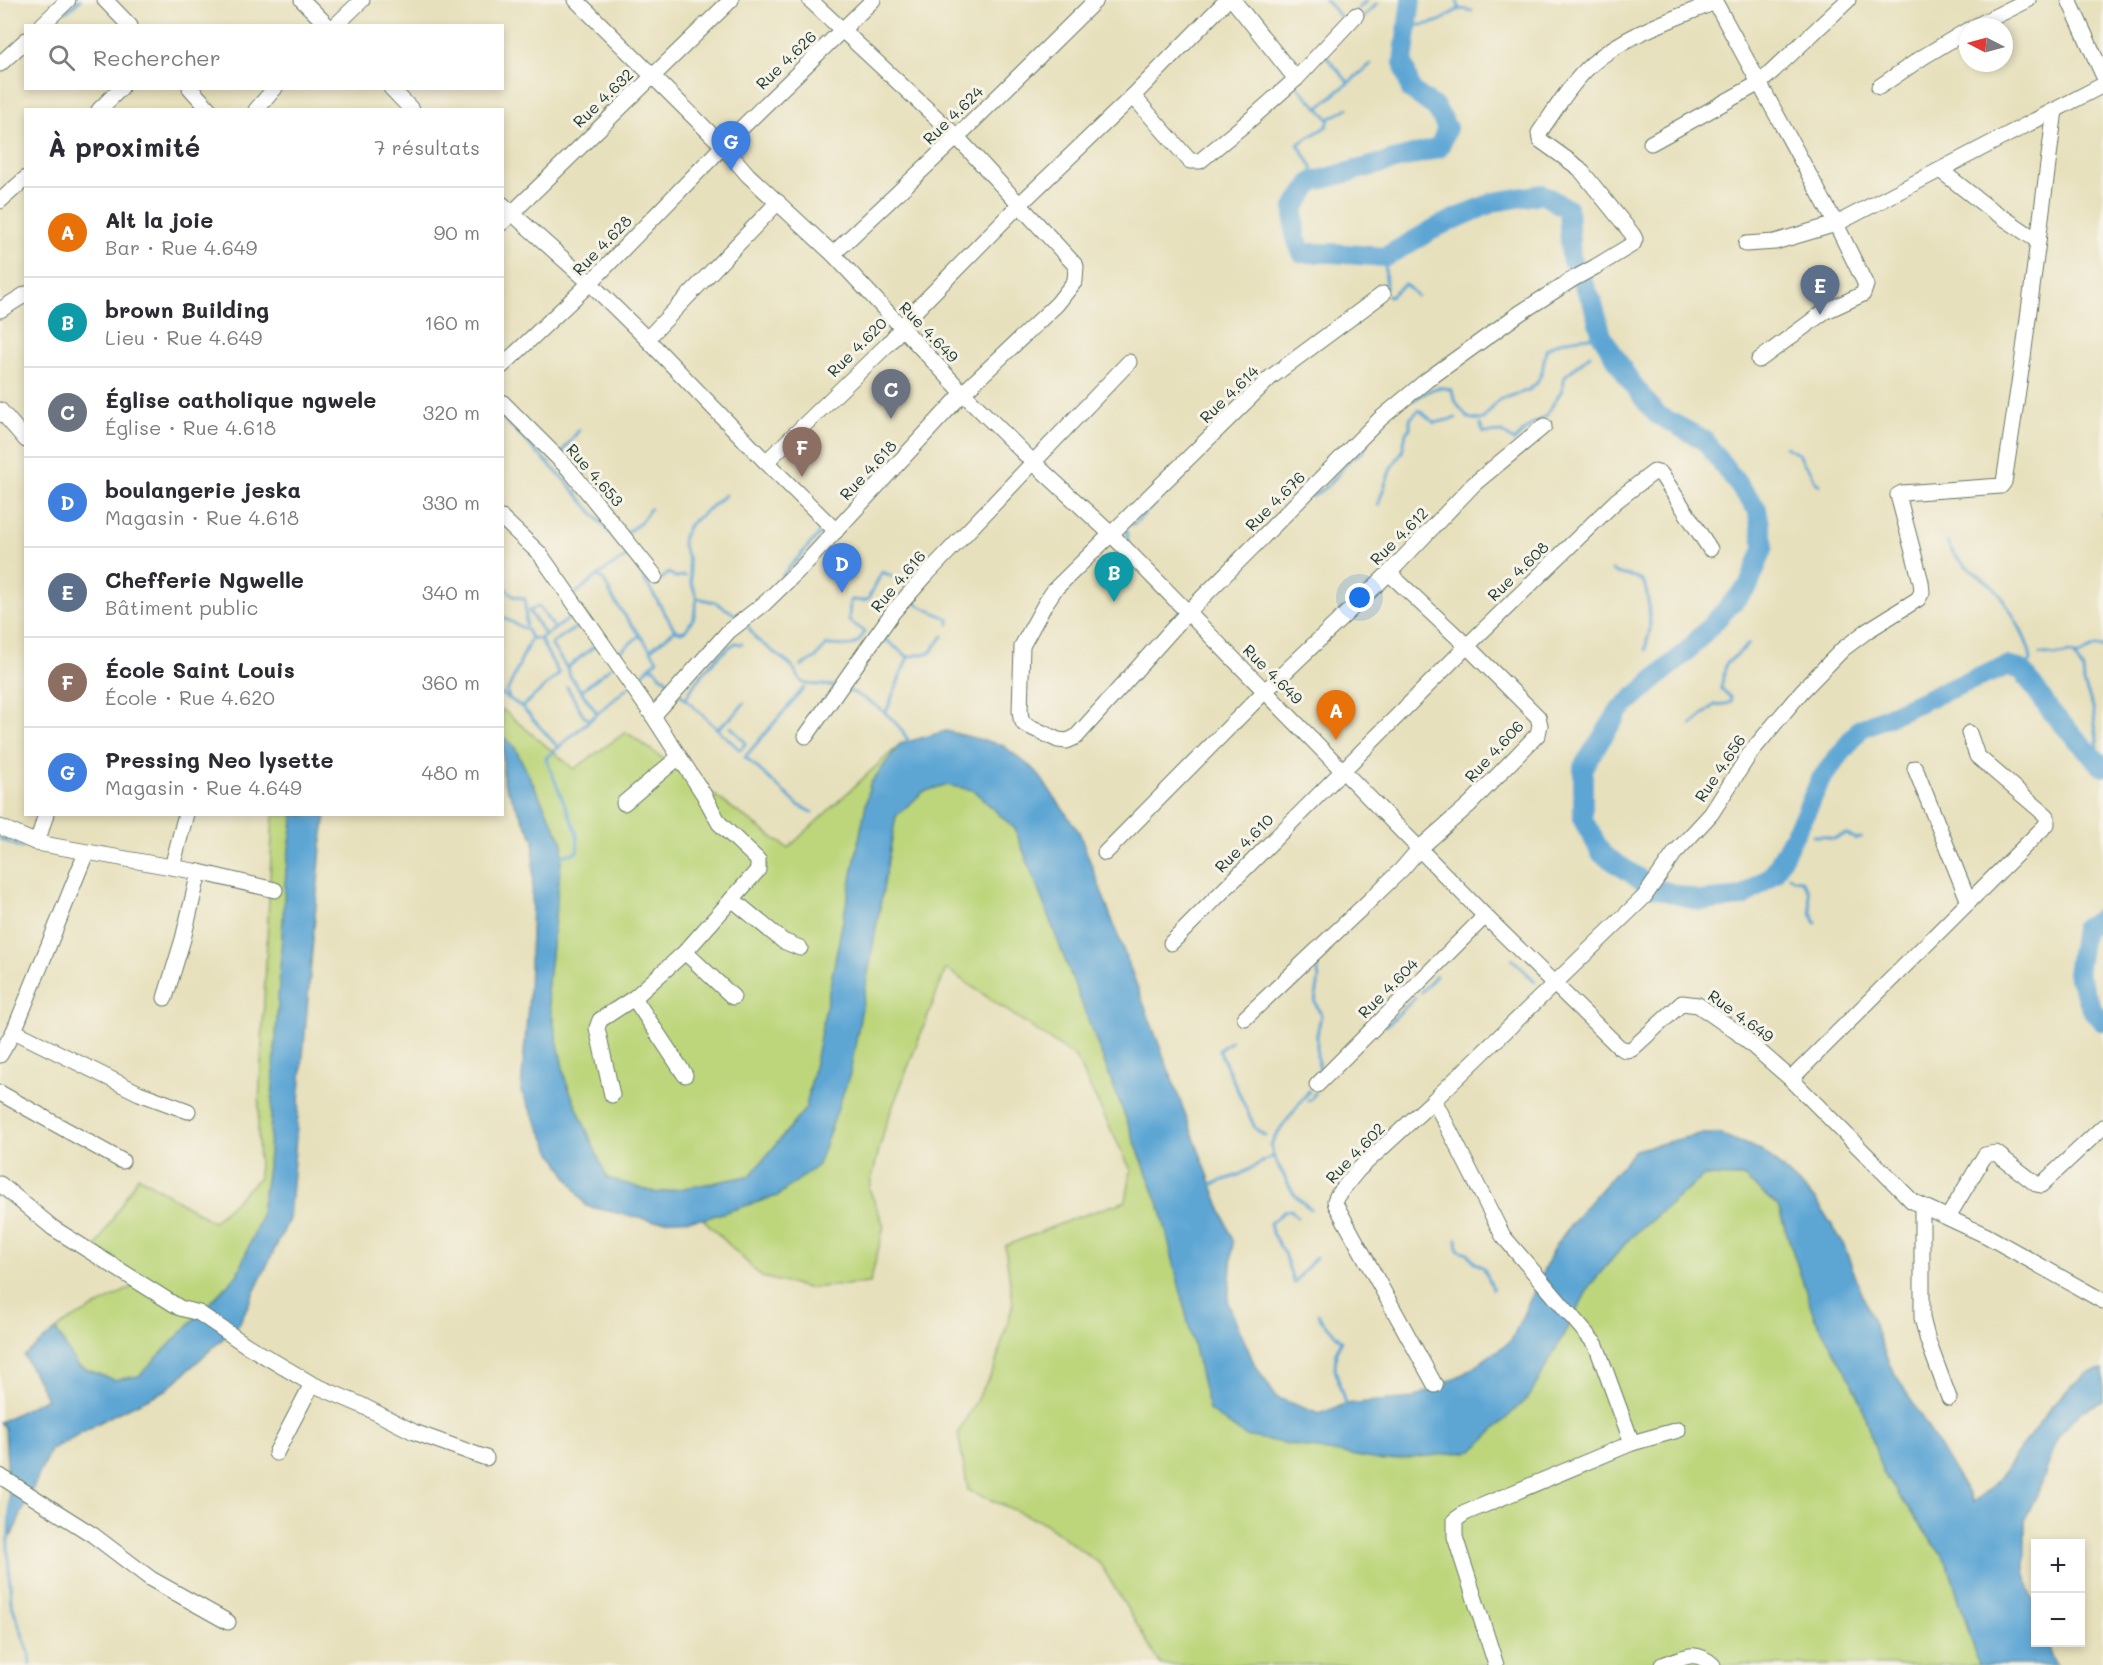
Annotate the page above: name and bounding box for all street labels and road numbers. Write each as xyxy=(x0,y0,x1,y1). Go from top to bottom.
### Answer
street label: Rue 4.626 xyxy=(751,26,820,94)
street label: Rue 4.632 xyxy=(568,64,637,132)
street label: Rue 4.624 xyxy=(918,80,988,149)
street label: Rue 4.628 xyxy=(568,210,636,279)
street label: Rue 4.649 xyxy=(895,297,964,367)
street label: Rue 4.620 xyxy=(822,312,891,381)
street label: Rue 4.614 xyxy=(1195,360,1263,427)
street label: Rue 4.618 xyxy=(834,435,901,504)
street label: Rue 4.653 xyxy=(562,439,628,510)
street label: Rue 4.676 xyxy=(1240,466,1309,535)
street label: Rue 4.612 xyxy=(1365,502,1432,569)
street label: Rue 4.608 xyxy=(1483,536,1553,605)
street label: Rue 4.616 xyxy=(866,545,930,616)
street label: Rue 4.649 xyxy=(1239,639,1308,708)
street label: Rue 4.606 xyxy=(1460,715,1528,786)
street label: Rue 4.656 xyxy=(1689,730,1750,805)
street label: Rue 4.610 xyxy=(1210,809,1278,877)
street label: Rue 4.604 xyxy=(1353,953,1423,1022)
street label: Rue 4.649 xyxy=(1704,985,1778,1047)
street label: Rue 4.602 xyxy=(1320,1118,1389,1188)

